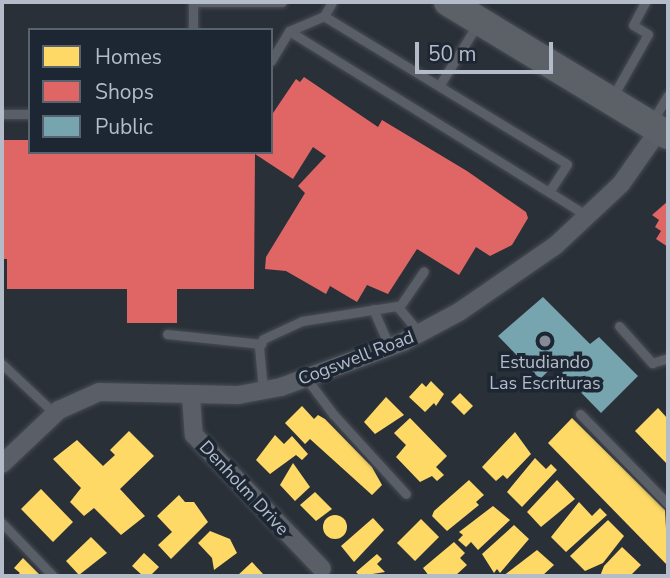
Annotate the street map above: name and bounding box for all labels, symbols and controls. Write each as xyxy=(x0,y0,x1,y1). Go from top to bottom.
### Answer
legend xyxy=(28,28,273,154)
scale bar xyxy=(418,28,556,72)
text: 50 m xyxy=(428,40,477,68)
text: Homes xyxy=(95,43,162,71)
text: Shops xyxy=(95,78,154,106)
text: Public xyxy=(95,113,153,141)
street label: Cogswell Road xyxy=(295,326,417,390)
marker: Estudiando Las Escrituras xyxy=(537,333,553,349)
place label: Estudiando Las Escrituras xyxy=(489,352,601,394)
street label: Denholm Drive xyxy=(195,436,293,540)

